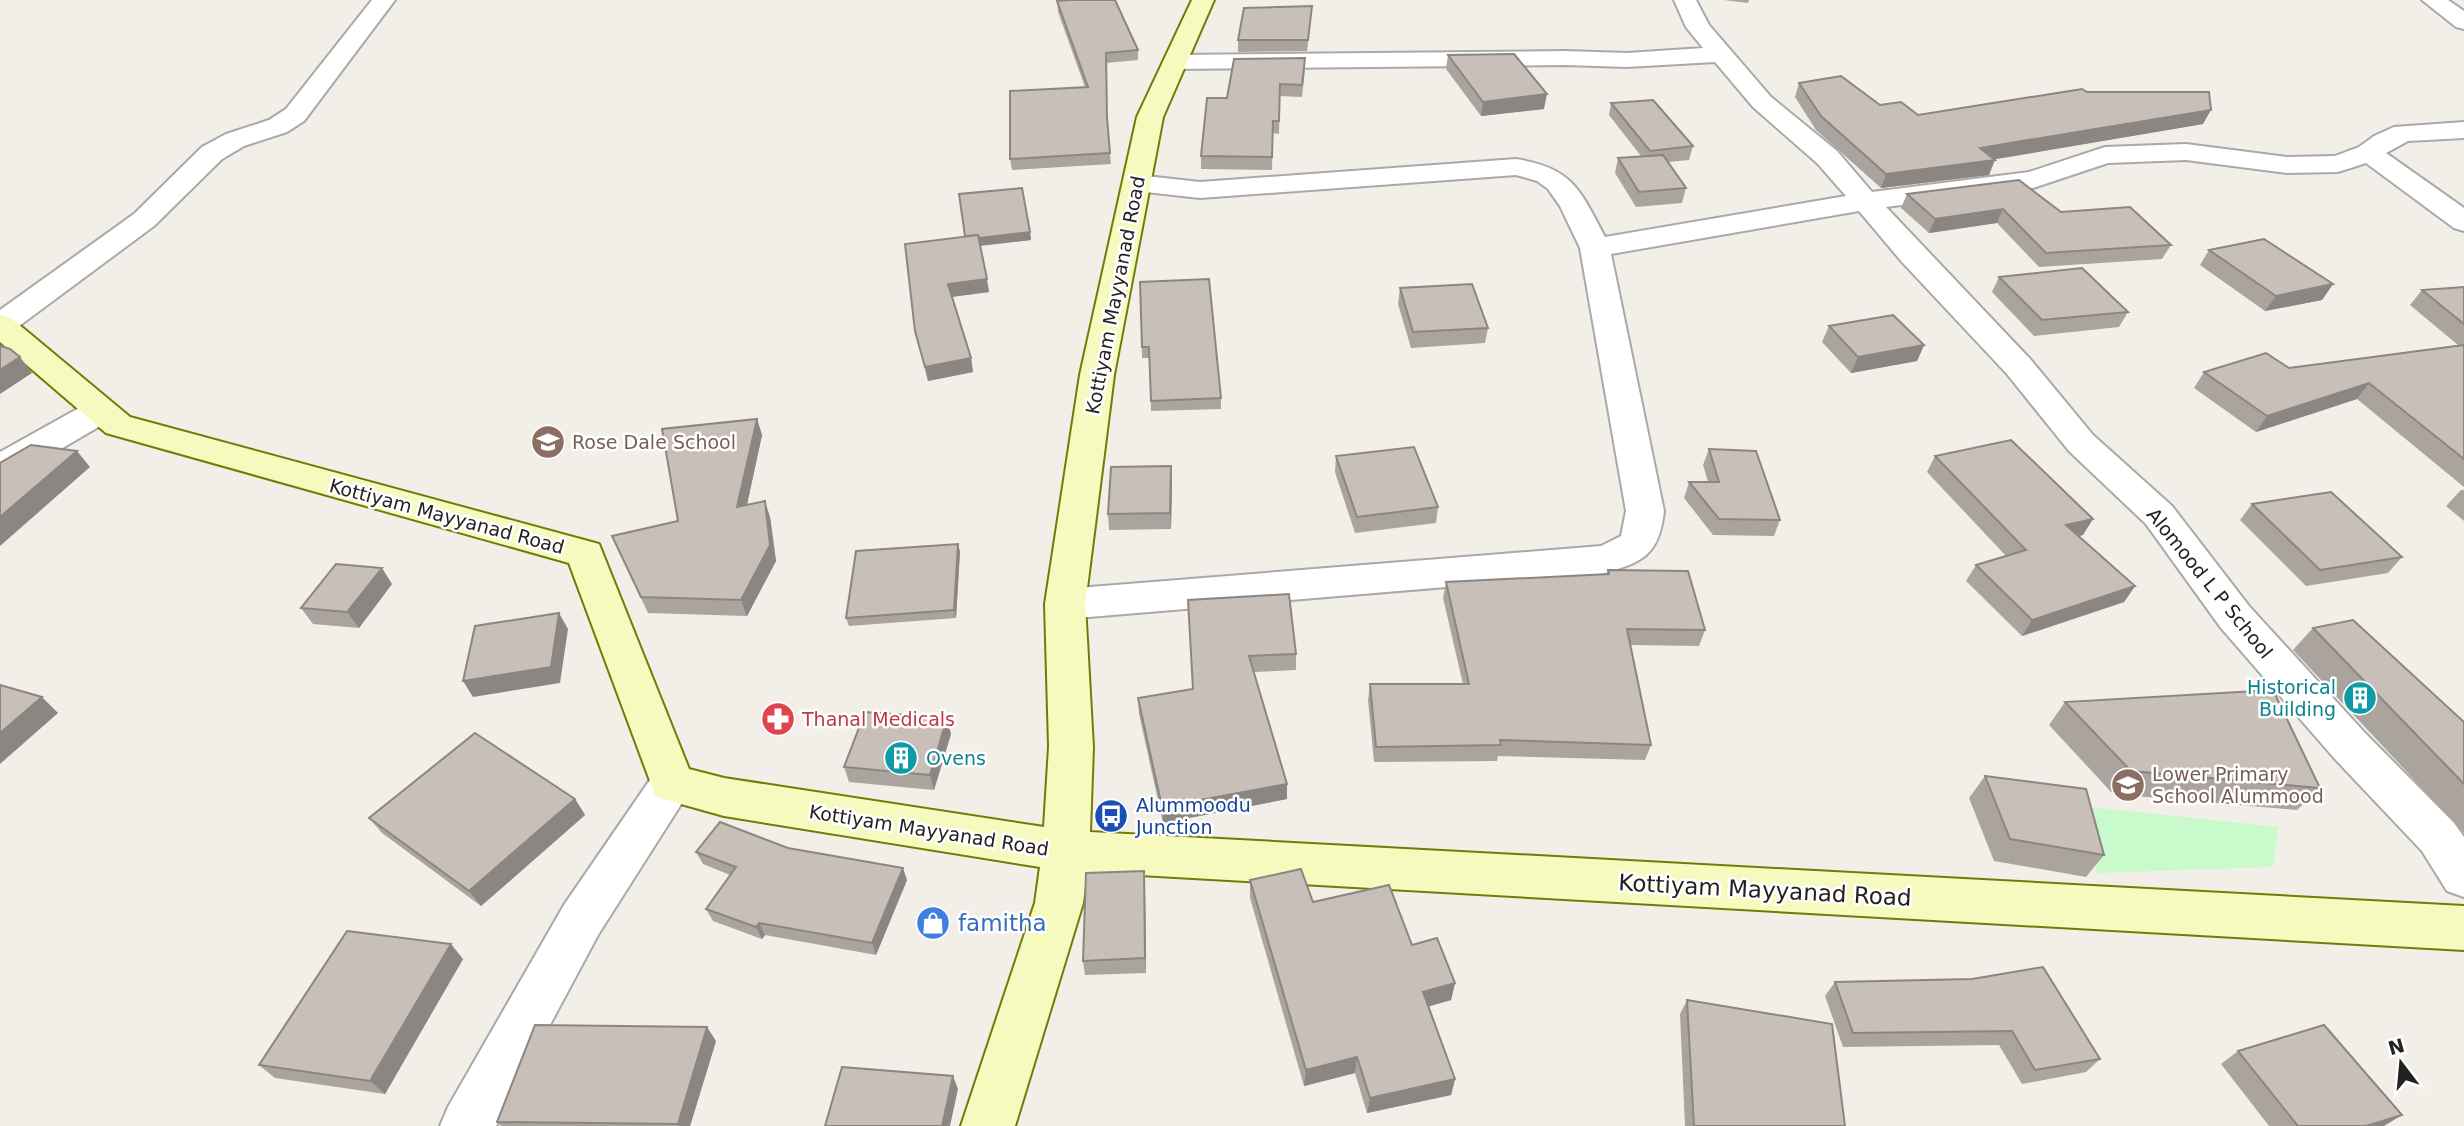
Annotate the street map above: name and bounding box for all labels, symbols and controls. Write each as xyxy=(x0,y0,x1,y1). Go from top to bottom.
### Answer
street label: Kottiyam Mayyanad Road xyxy=(1081,174,1149,416)
school or university icon: Rose Dale School xyxy=(529,423,567,461)
place label: Rose Dale School xyxy=(572,431,736,453)
street label: Kottiyam Mayyanad Road xyxy=(327,474,567,558)
street label: Alomood L P School xyxy=(2143,503,2277,663)
place label: Historical Building xyxy=(2247,676,2336,720)
building icon: Historical Building xyxy=(2341,679,2379,717)
pharmacy icon: Thanal Medicals xyxy=(759,700,797,738)
place label: Thanal Medicals xyxy=(801,708,955,730)
building icon: Ovens xyxy=(882,739,920,777)
place label: Ovens xyxy=(926,747,986,769)
place label: Lower Primary School Alummood xyxy=(2152,763,2324,807)
school or university icon: Lower Primary School Alummood xyxy=(2109,766,2147,804)
place label: Alummoodu Junction xyxy=(1135,794,1251,838)
bus stop icon: Alummoodu Junction xyxy=(1092,797,1130,835)
street label: Kottiyam Mayyanad Road xyxy=(808,800,1050,860)
street label: Kottiyam Mayyanad Road xyxy=(1618,869,1912,911)
shop icon: famitha xyxy=(914,904,952,942)
place label: famitha xyxy=(958,910,1047,936)
north arrow xyxy=(2366,1028,2436,1098)
text: N xyxy=(2386,1034,2407,1059)

